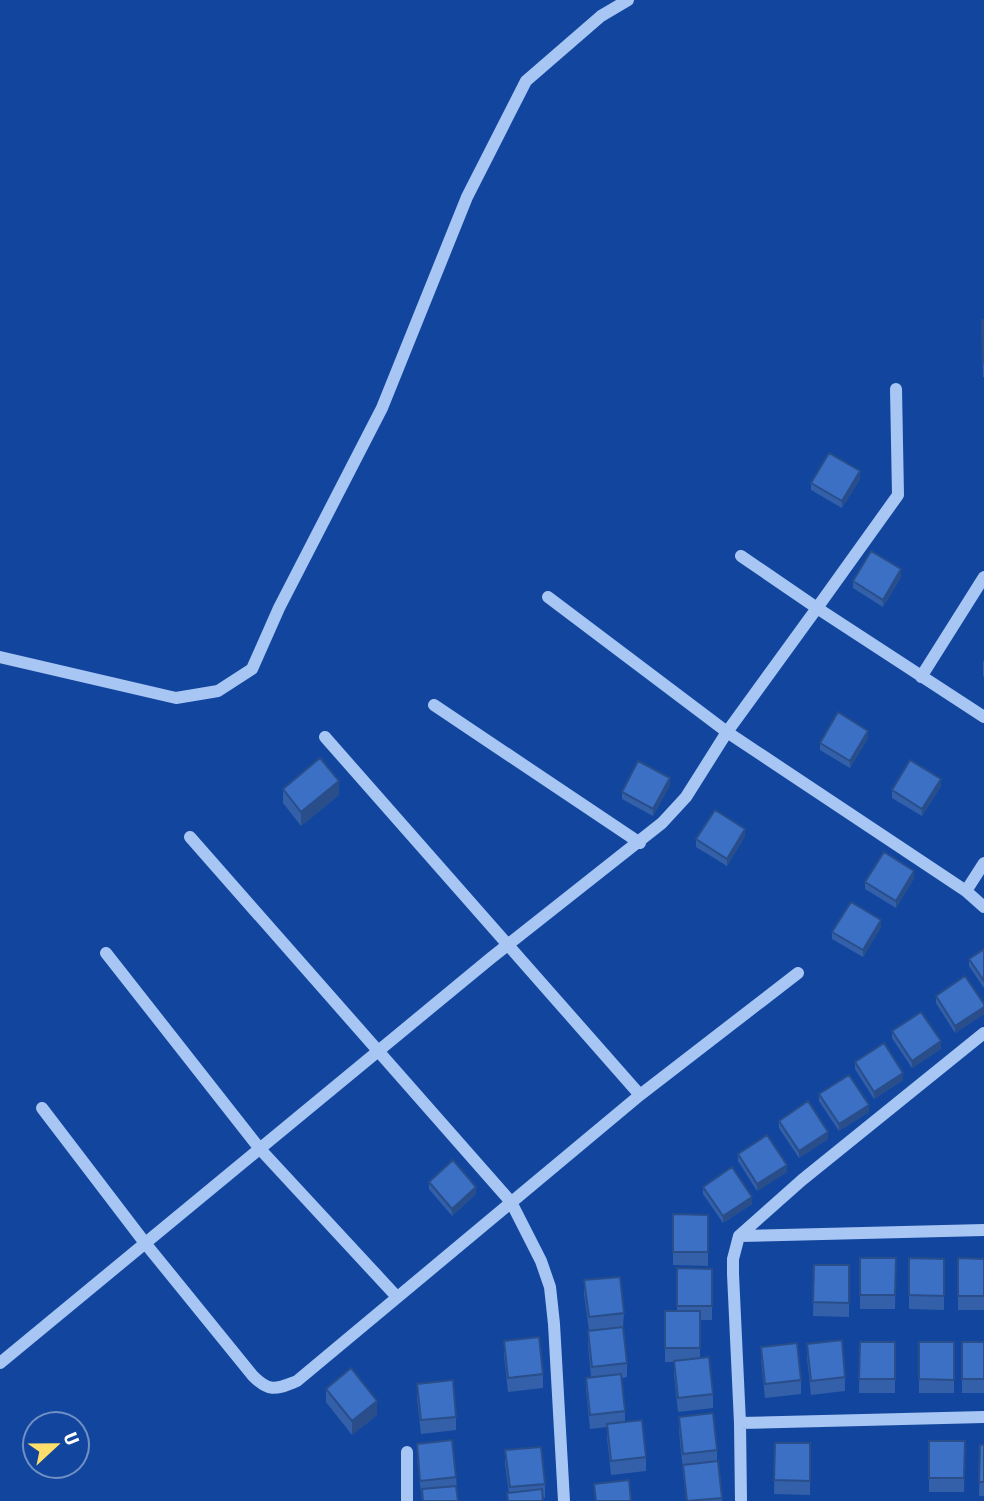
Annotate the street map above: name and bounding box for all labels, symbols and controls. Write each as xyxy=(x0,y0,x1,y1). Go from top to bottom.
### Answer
north arrow xyxy=(21,1410,91,1480)
text: U xyxy=(59,1429,84,1448)

